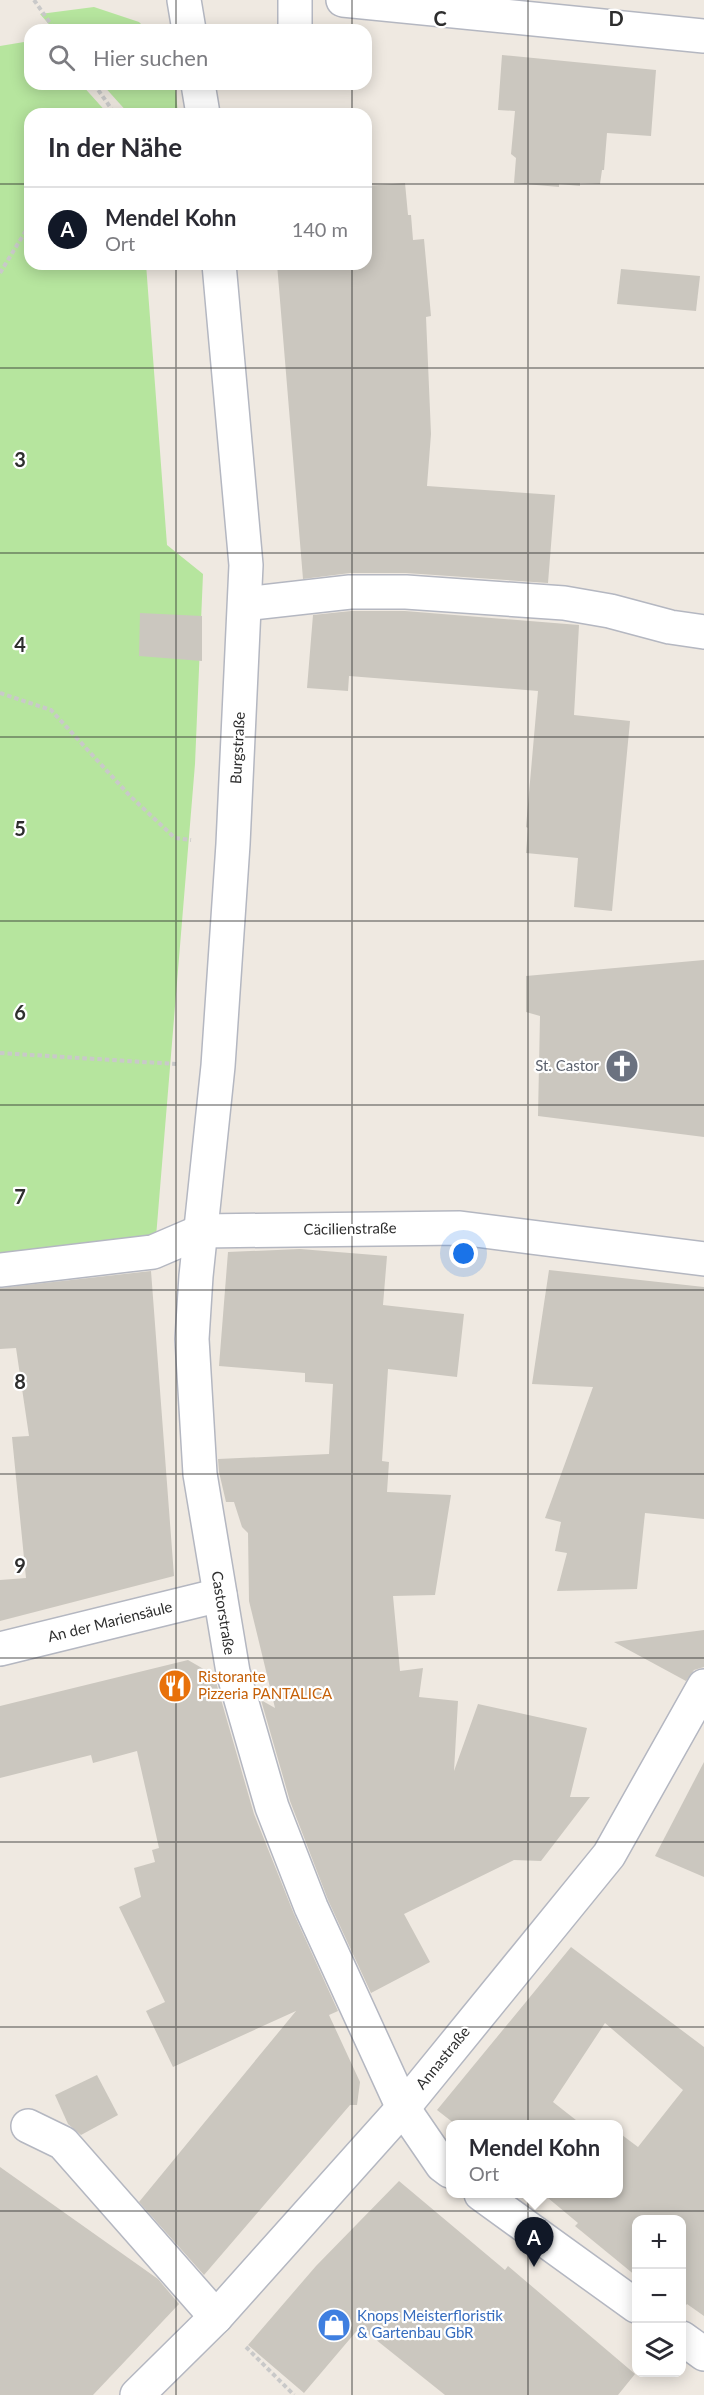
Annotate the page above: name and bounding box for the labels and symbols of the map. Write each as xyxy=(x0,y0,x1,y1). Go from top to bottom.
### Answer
text: C xyxy=(433,6,447,30)
text: D xyxy=(608,6,624,30)
text: 3 xyxy=(14,447,26,471)
text: 4 xyxy=(14,632,26,656)
street label: Burgstraße xyxy=(226,711,248,785)
text: 5 xyxy=(14,816,26,840)
text: 6 xyxy=(14,1000,26,1024)
church icon: St. Castor xyxy=(604,1048,640,1084)
place label: St. Castor xyxy=(535,1056,600,1074)
text: 7 xyxy=(14,1184,26,1208)
street label: Cäcilienstraße xyxy=(303,1218,397,1238)
your location xyxy=(449,1239,478,1268)
text: 8 xyxy=(14,1369,26,1393)
text: 9 xyxy=(14,1553,26,1577)
street label: Castorstraße xyxy=(208,1570,239,1656)
street label: An der Mariensäule xyxy=(46,1597,174,1645)
place label: Ristorante Pizzeria PANTALICA xyxy=(198,1667,333,1702)
restaurant icon: Ristorante Pizzeria PANTALICA xyxy=(157,1668,193,1704)
street label: Annastraße xyxy=(411,2022,473,2092)
pin: A xyxy=(514,2218,554,2267)
place label: Knops Meisterfloristik & Gartenbau GbR xyxy=(357,2306,503,2341)
shop icon: Knops Meisterfloristik & Gartenbau GbR xyxy=(316,2307,352,2343)

